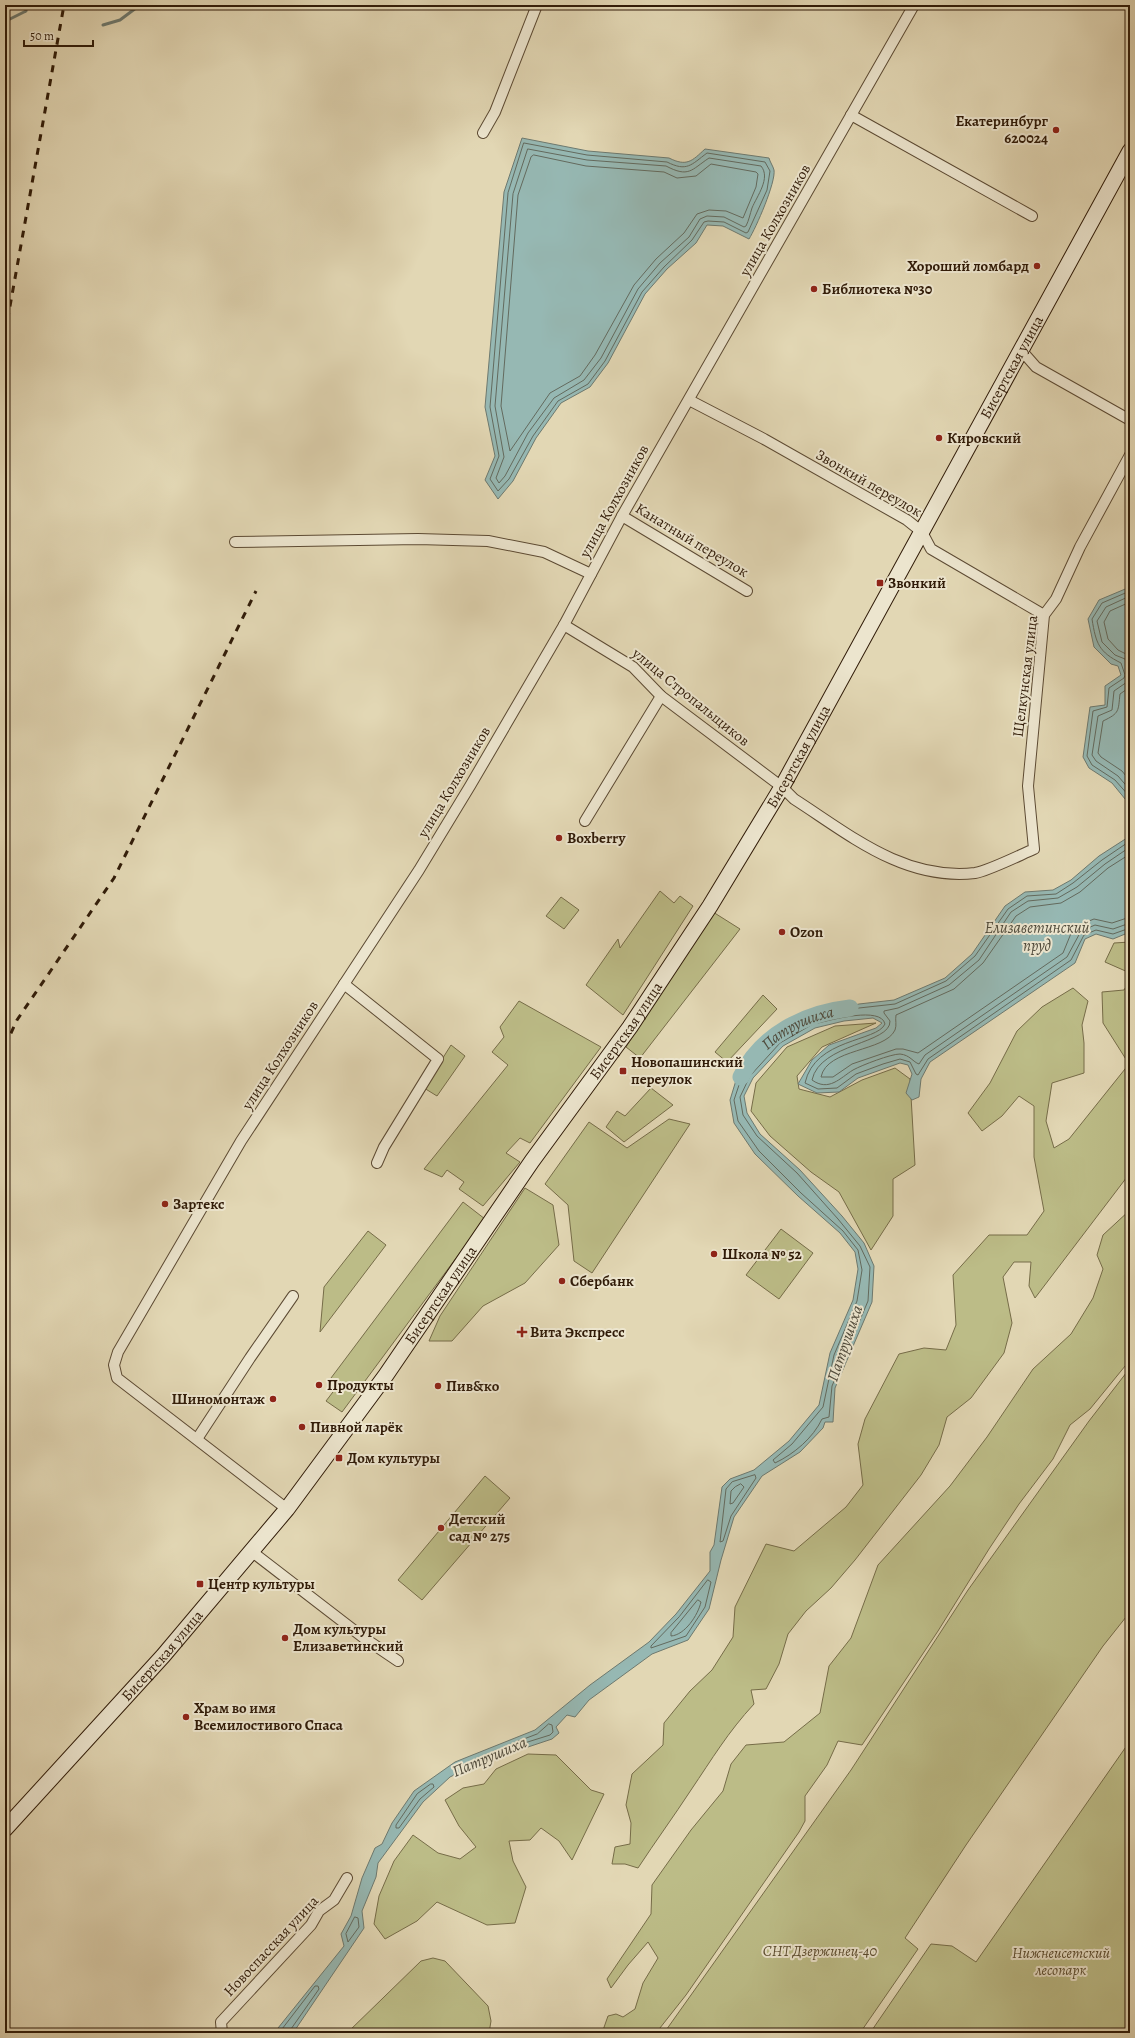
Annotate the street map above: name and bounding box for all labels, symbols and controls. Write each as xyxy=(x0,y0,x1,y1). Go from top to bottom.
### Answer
scale bar xyxy=(24,22,93,48)
text: 50 m xyxy=(30,28,54,44)
place label: Екатеринбург 620024 xyxy=(955,111,1048,148)
marker: Екатеринбург 620024 xyxy=(1051,125,1061,135)
street label: улица Колхозников xyxy=(734,160,815,281)
place label: Хороший ломбард xyxy=(907,256,1029,276)
marker: Хороший ломбард xyxy=(1032,261,1042,271)
place label: Библиотека №30 xyxy=(822,279,933,299)
marker: Библиотека №30 xyxy=(809,284,819,294)
street label: Бисертская улица xyxy=(975,312,1048,422)
place label: Кировский xyxy=(947,428,1021,448)
marker: Кировский xyxy=(934,433,944,443)
street label: улица Колхозников xyxy=(574,441,653,562)
street label: Звонкий переулок xyxy=(812,445,926,522)
street label: Канатный переулок xyxy=(632,498,753,582)
place label: Звонкий xyxy=(888,573,946,593)
marker: Звонкий xyxy=(875,578,885,588)
street label: Щелкунская улица xyxy=(1008,614,1042,738)
street label: улица Стропальщиков xyxy=(627,643,754,751)
street label: Бисертская улица xyxy=(762,701,835,812)
street label: улица Колхозников xyxy=(412,723,495,842)
place label: Boxberry xyxy=(567,828,626,848)
marker: Boxberry xyxy=(554,833,564,843)
water label: Елизаветинский пруд xyxy=(984,917,1090,957)
place label: Ozon xyxy=(790,922,824,942)
marker: Ozon xyxy=(777,927,787,937)
street label: Бисертская улица xyxy=(585,978,667,1084)
street label: улица Колхозников xyxy=(237,997,323,1114)
water label: Патрушиха xyxy=(757,1001,836,1055)
place label: Новопашинский переулок xyxy=(631,1052,743,1089)
marker: Новопашинский переулок xyxy=(618,1066,628,1076)
place label: Зартекс xyxy=(173,1194,224,1214)
marker: Зартекс xyxy=(160,1199,170,1209)
street label: Бисертская улица xyxy=(400,1242,481,1348)
place label: Школа № 52 xyxy=(722,1244,803,1264)
marker: Школа № 52 xyxy=(709,1249,719,1259)
place label: Сбербанк xyxy=(570,1271,634,1291)
marker: Сбербанк xyxy=(557,1276,567,1286)
water label: Патрушиха xyxy=(822,1302,868,1384)
place label: Вита Экспресс xyxy=(530,1322,625,1342)
marker: Вита Экспресс xyxy=(517,1327,527,1337)
place label: Продукты xyxy=(327,1375,394,1395)
place label: Пив&ко xyxy=(446,1376,500,1396)
marker: Продукты xyxy=(314,1380,324,1390)
marker: Пив&ко xyxy=(433,1381,443,1391)
place label: Шиномонтаж xyxy=(171,1389,265,1409)
marker: Шиномонтаж xyxy=(268,1394,278,1404)
place label: Пивной ларёк xyxy=(310,1417,403,1437)
marker: Пивной ларёк xyxy=(297,1422,307,1432)
place label: Дом культуры xyxy=(347,1448,440,1468)
marker: Дом культуры xyxy=(334,1453,344,1463)
place label: Детский сад № 275 xyxy=(449,1509,510,1546)
marker: Детский сад № 275 xyxy=(436,1523,446,1533)
place label: Центр культуры xyxy=(208,1574,315,1594)
marker: Центр культуры xyxy=(195,1579,205,1589)
street label: Бисертская улица xyxy=(117,1606,208,1705)
place label: Дом культуры Елизаветинский xyxy=(293,1619,404,1656)
marker: Дом культуры Елизаветинский xyxy=(280,1633,290,1643)
place label: Храм во имя Всемилостивого Спаса xyxy=(194,1698,344,1735)
marker: Храм во имя Всемилостивого Спаса xyxy=(181,1712,191,1722)
water label: Патрушиха xyxy=(449,1731,530,1783)
street label: Новоспасская улица xyxy=(219,1891,323,2001)
park label: СНТ Дзержинец-40 xyxy=(763,1941,877,1961)
park label: Нижнеисетский лесопарк xyxy=(1012,1943,1110,1980)

